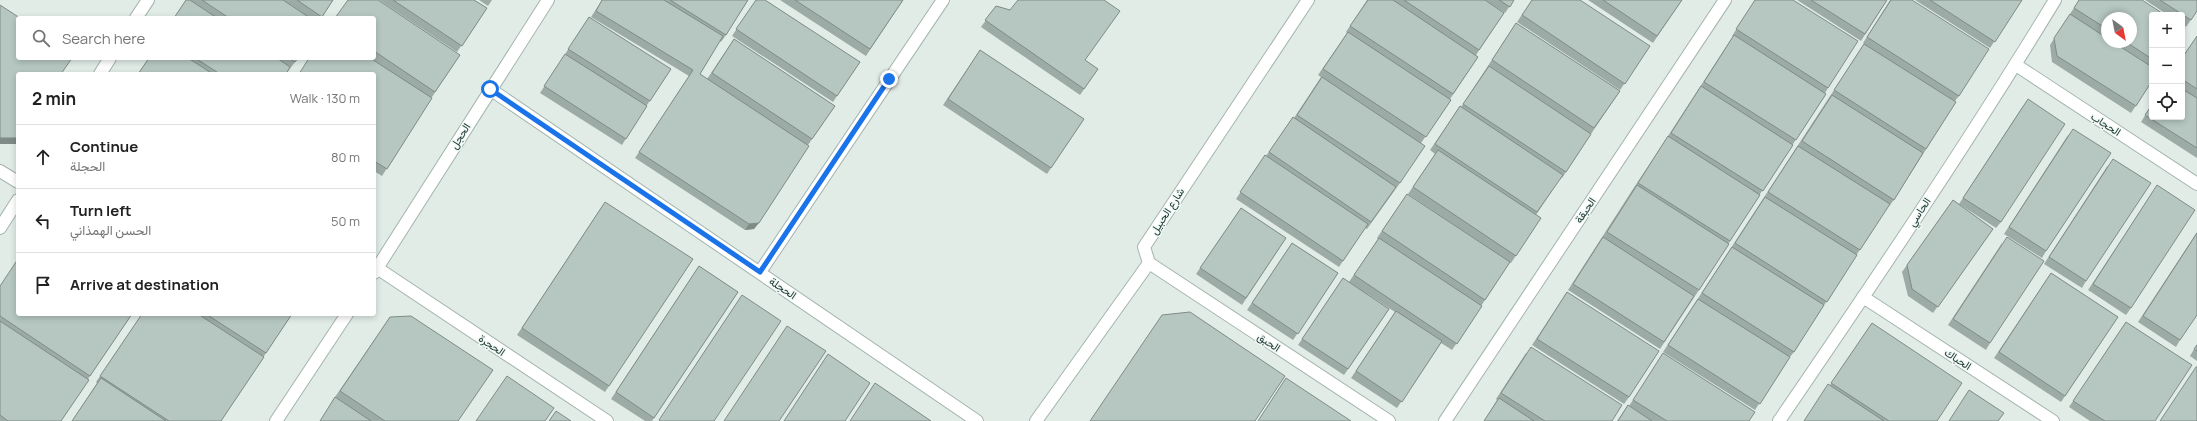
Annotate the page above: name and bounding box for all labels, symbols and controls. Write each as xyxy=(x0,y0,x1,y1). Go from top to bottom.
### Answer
north arrow xyxy=(2101,12,2137,48)
map controls xyxy=(2149,12,2185,120)
button: + xyxy=(2149,12,2185,48)
search box xyxy=(16,16,376,60)
icon: search xyxy=(30,27,52,49)
text: Search here xyxy=(62,28,145,49)
button: − xyxy=(2149,48,2185,84)
route end xyxy=(880,70,898,88)
route start xyxy=(481,80,499,98)
button: locate xyxy=(2149,84,2185,120)
text: 2 min xyxy=(32,87,76,110)
text: Walk · 130 m xyxy=(290,89,360,107)
street label: الحجاب xyxy=(2088,108,2124,139)
street label: الحجل xyxy=(446,120,473,152)
text: Continue xyxy=(70,136,138,157)
icon: ahead xyxy=(32,146,54,168)
text: 80 m xyxy=(331,148,360,166)
text: الحجلة xyxy=(70,157,105,175)
street label: شارع الحبيل xyxy=(1146,184,1188,238)
street label: الحبقة xyxy=(1570,194,1599,226)
street label: الحاسي xyxy=(1904,194,1936,231)
text: Turn left xyxy=(70,200,132,221)
icon: left xyxy=(32,210,54,232)
text: 50 m xyxy=(331,212,360,230)
text: الحسن الهمذاني xyxy=(70,221,151,239)
street label: الحجلة xyxy=(767,273,800,302)
icon: arrive xyxy=(32,274,54,296)
text: Arrive at destination xyxy=(70,274,219,295)
street label: الحبق xyxy=(1255,329,1284,355)
street label: الحجرة xyxy=(476,330,509,359)
street label: الحباك xyxy=(1942,344,1975,373)

